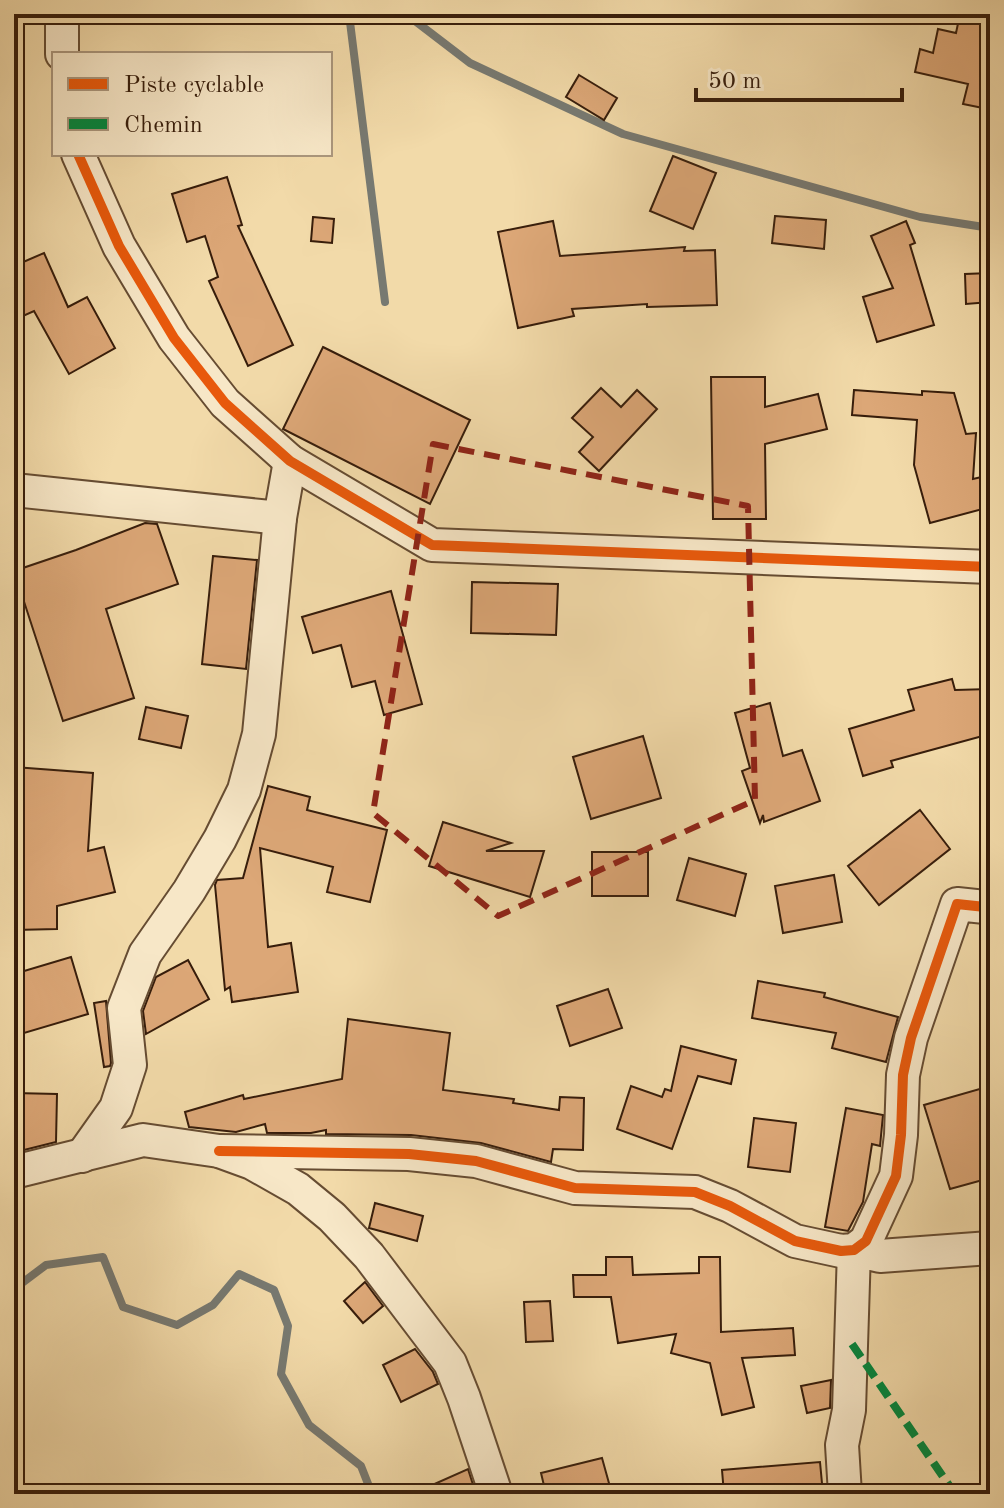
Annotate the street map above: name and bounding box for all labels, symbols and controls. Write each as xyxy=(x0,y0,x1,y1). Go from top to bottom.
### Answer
legend xyxy=(52,52,332,156)
scale bar xyxy=(696,52,902,102)
text: 50 m xyxy=(708,70,762,94)
text: Piste cyclable xyxy=(124,74,264,98)
text: Chemin xyxy=(124,114,203,138)

